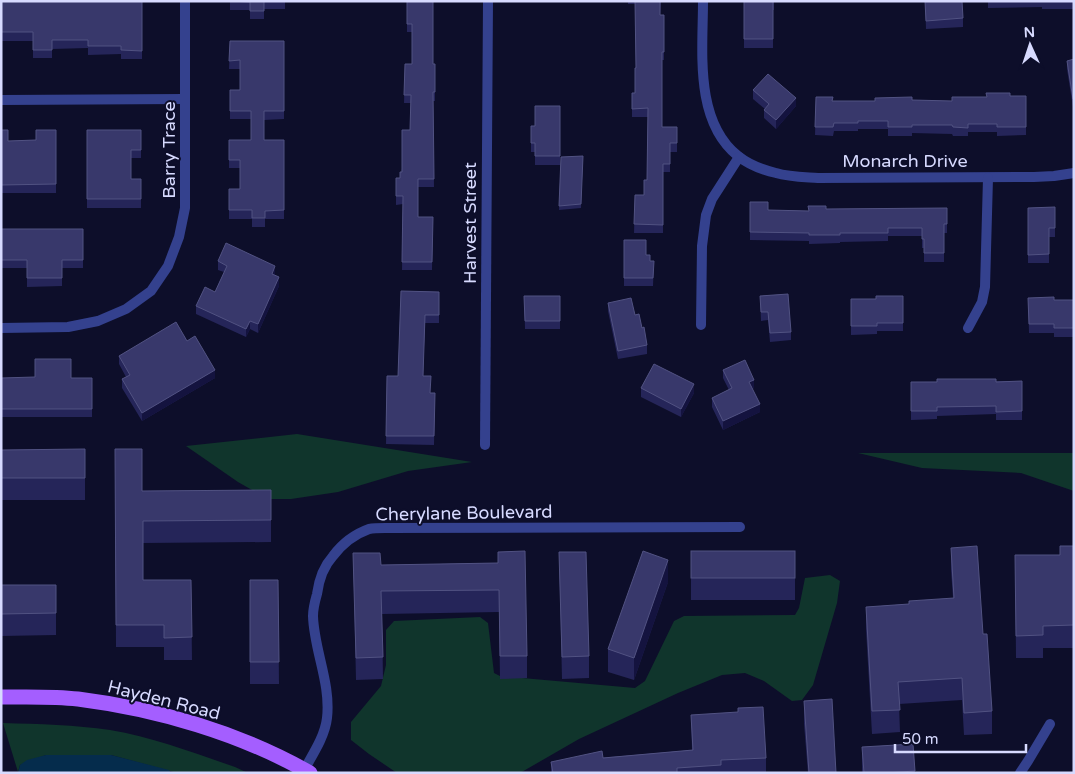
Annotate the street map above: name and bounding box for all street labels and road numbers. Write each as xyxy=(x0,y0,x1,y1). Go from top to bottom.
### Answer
street label: Barry Trace xyxy=(158,101,180,199)
street label: Monarch Drive xyxy=(842,150,968,172)
street label: Harvest Street xyxy=(459,162,481,284)
street label: Cherylane Boulevard xyxy=(375,500,553,526)
street label: Hayden Road xyxy=(105,675,223,725)

